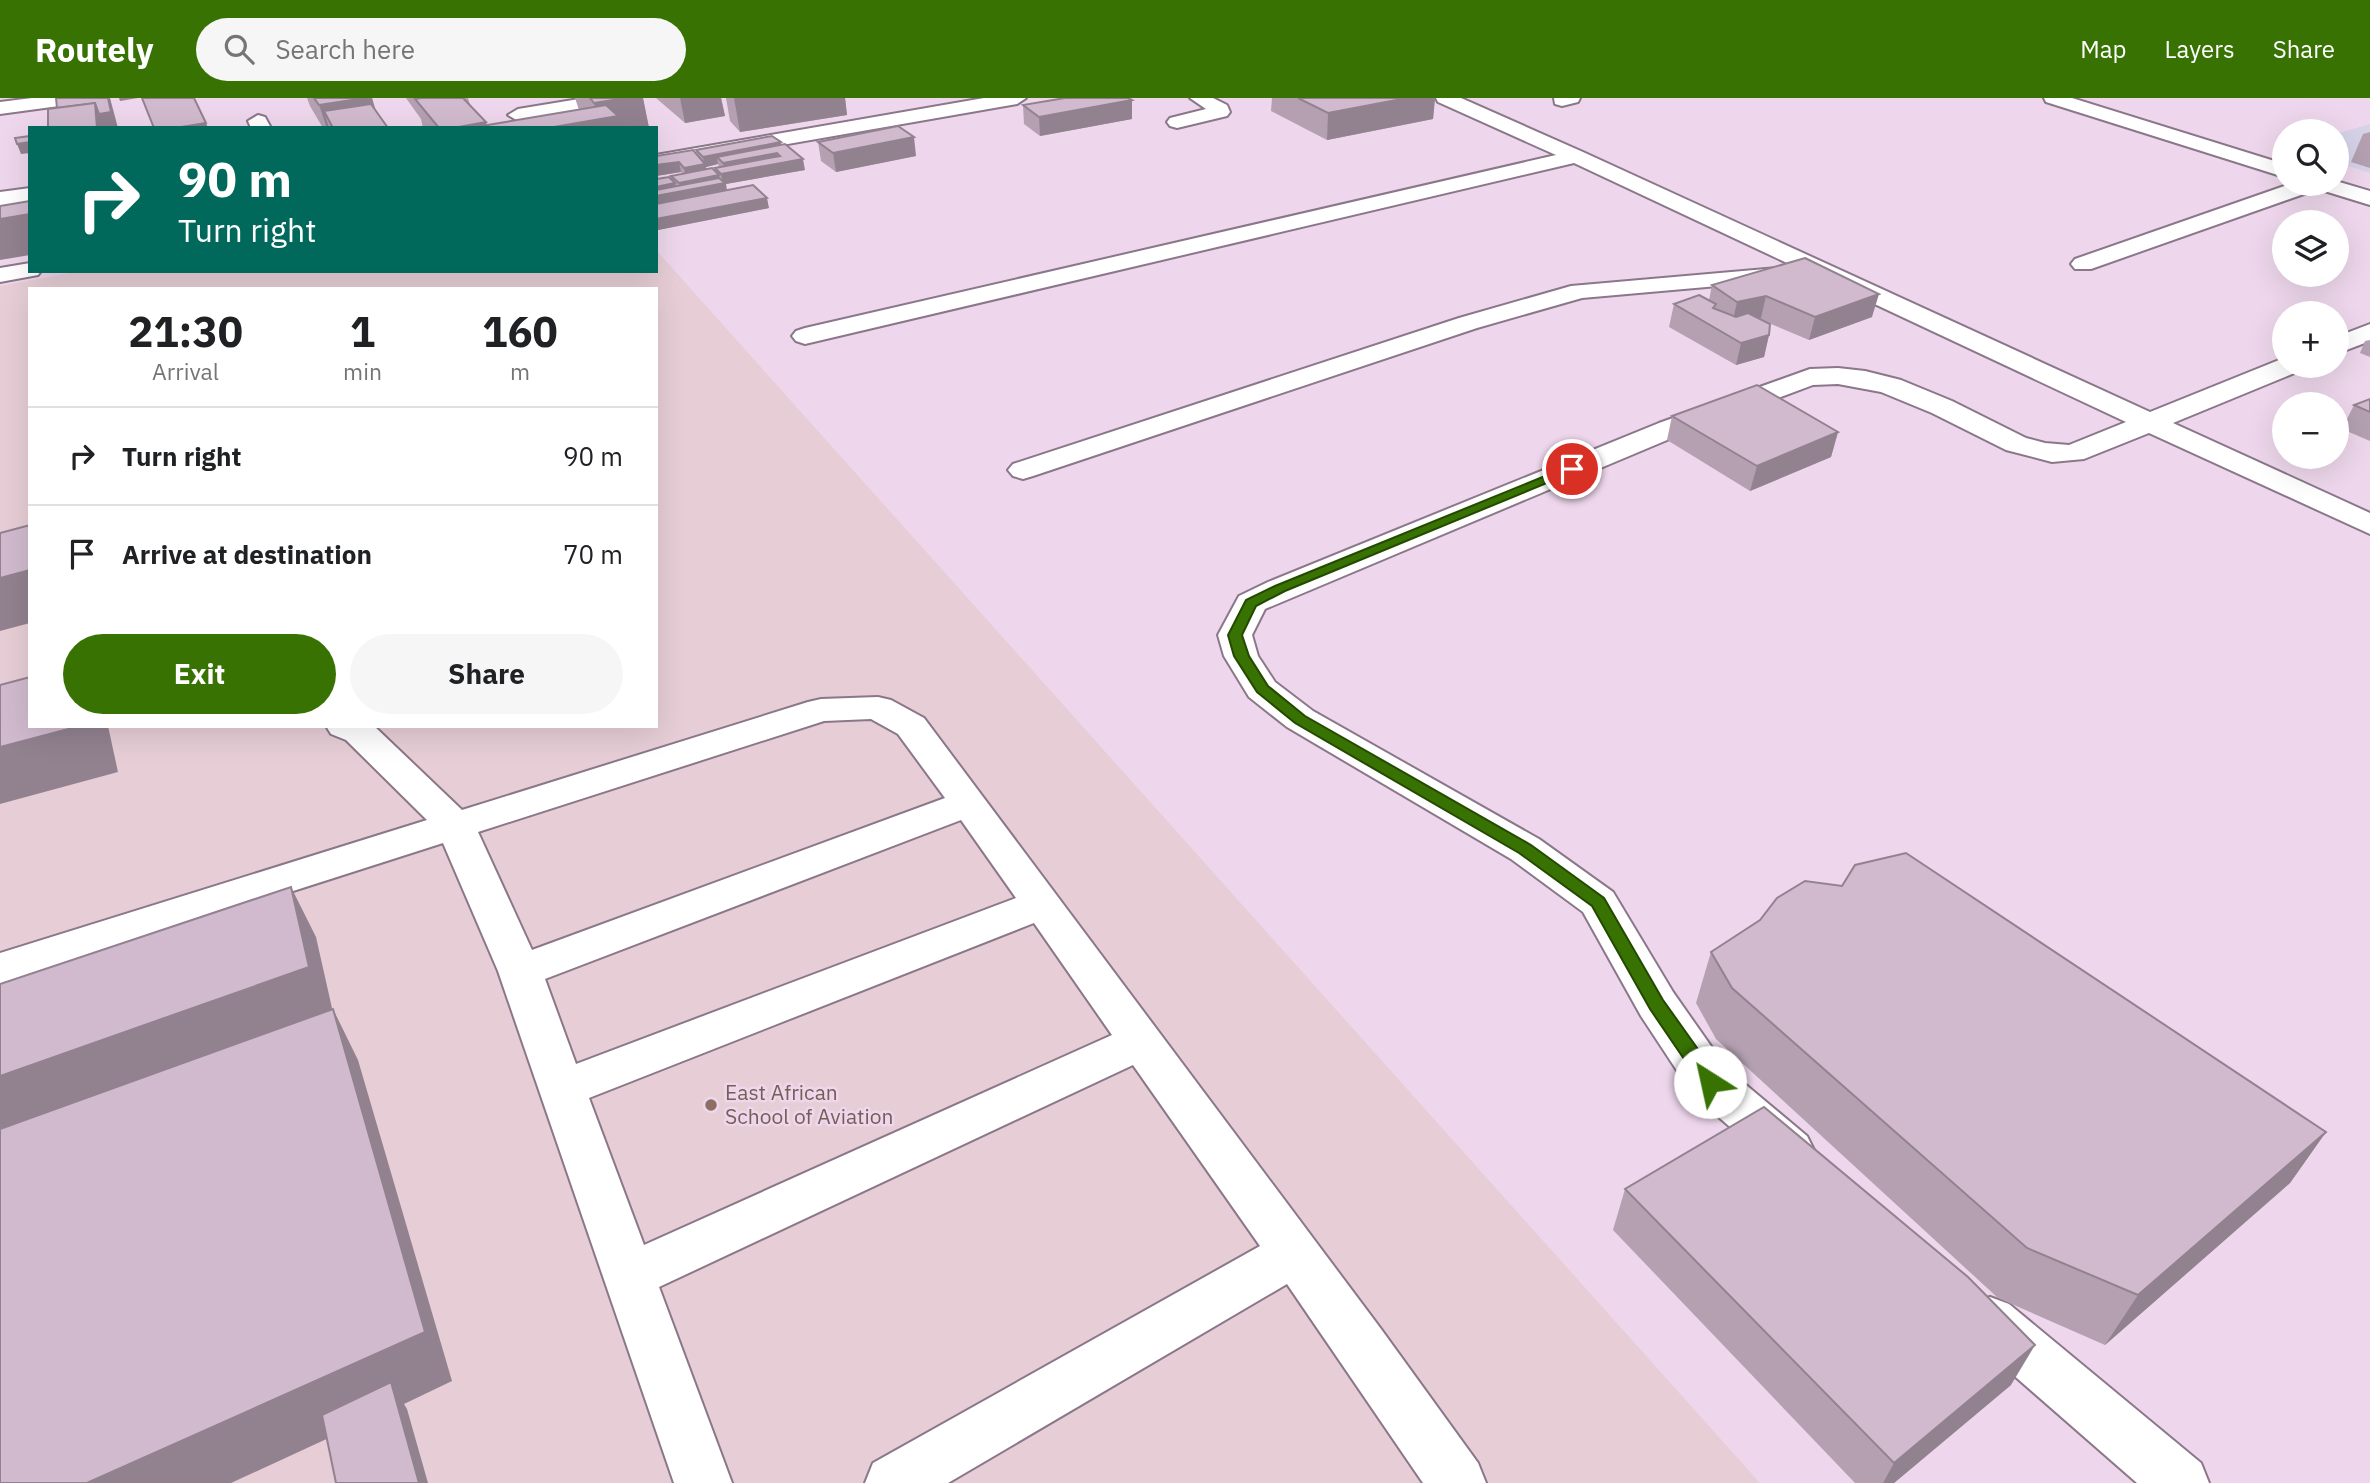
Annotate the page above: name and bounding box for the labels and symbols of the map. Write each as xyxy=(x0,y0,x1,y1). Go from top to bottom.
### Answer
pin xyxy=(1542,439,1602,499)
position arrow xyxy=(1673,1045,1747,1119)
place label: East African School of Aviation xyxy=(725,1078,893,1130)
marker: East African School of Aviation xyxy=(703,1097,719,1113)

